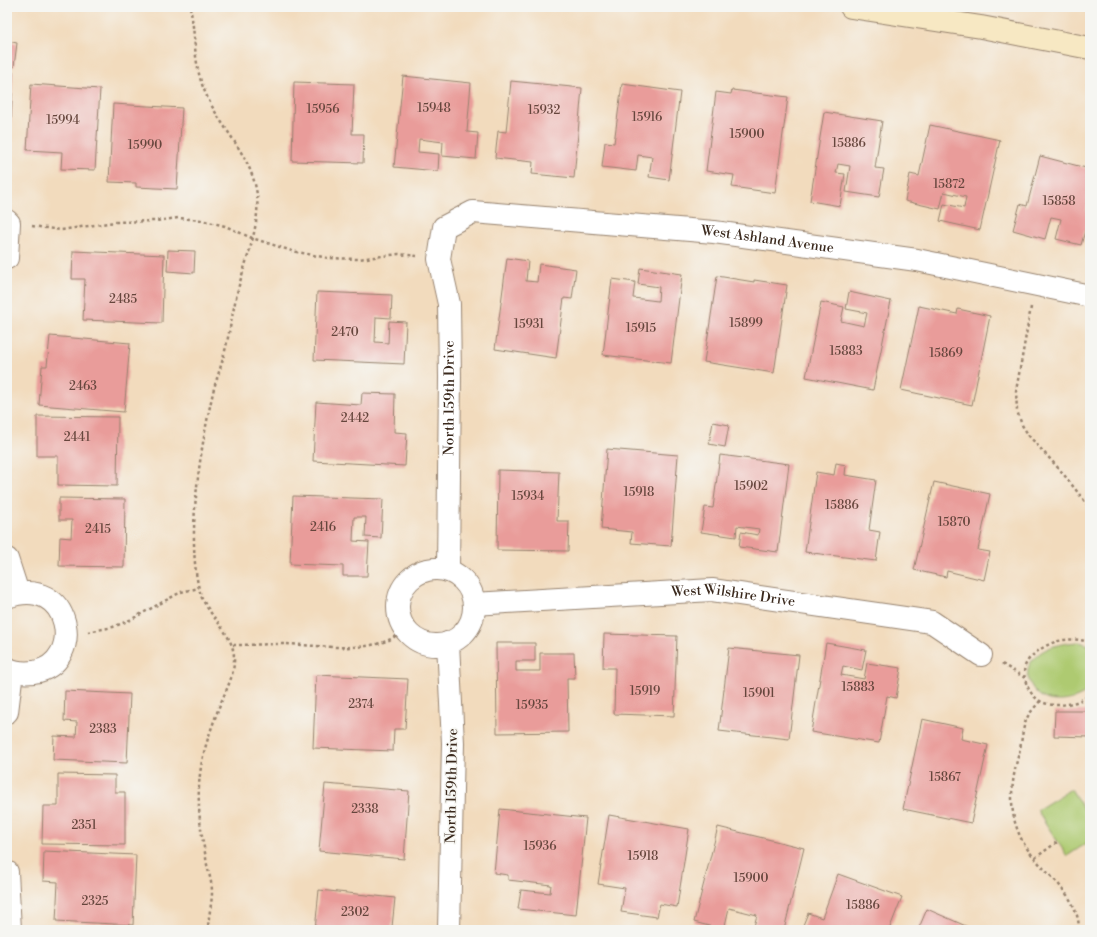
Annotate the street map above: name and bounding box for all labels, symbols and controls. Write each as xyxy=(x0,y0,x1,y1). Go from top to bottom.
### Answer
house number: 15948 xyxy=(417,101,451,116)
house number: 15956 xyxy=(307,102,339,117)
house number: 15932 xyxy=(528,103,560,118)
house number: 15916 xyxy=(632,110,662,125)
house number: 15994 xyxy=(46,113,80,128)
house number: 15900 xyxy=(730,127,765,142)
house number: 15886 xyxy=(832,136,866,151)
house number: 15990 xyxy=(128,138,162,153)
house number: 15872 xyxy=(933,177,965,192)
house number: 15858 xyxy=(1042,194,1076,209)
street label: West Ashland Avenue xyxy=(699,222,835,257)
house number: 2485 xyxy=(109,292,137,307)
house number: 15899 xyxy=(729,316,763,331)
house number: 15931 xyxy=(514,317,545,332)
house number: 15915 xyxy=(626,321,657,336)
house number: 2470 xyxy=(331,325,359,340)
street label: North 159th Drive xyxy=(440,340,459,456)
house number: 15883 xyxy=(829,344,863,359)
house number: 15869 xyxy=(929,346,963,361)
house number: 2463 xyxy=(69,379,97,394)
house number: 2442 xyxy=(341,411,369,426)
house number: 2441 xyxy=(64,430,91,445)
house number: 15902 xyxy=(734,479,768,494)
house number: 15918 xyxy=(624,485,654,500)
house number: 15934 xyxy=(511,489,545,504)
house number: 15886 xyxy=(825,498,859,513)
house number: 15870 xyxy=(938,515,970,530)
house number: 2416 xyxy=(310,520,336,535)
house number: 2415 xyxy=(85,522,111,537)
street label: West Wilshire Drive xyxy=(670,581,796,611)
house number: 15883 xyxy=(841,680,875,695)
house number: 15919 xyxy=(630,684,660,699)
house number: 15901 xyxy=(743,686,776,701)
house number: 2374 xyxy=(348,697,374,712)
house number: 15935 xyxy=(516,698,549,713)
house number: 2383 xyxy=(89,722,117,737)
street label: North 159th Drive xyxy=(442,728,462,844)
house number: 15867 xyxy=(929,770,961,785)
house number: 2338 xyxy=(351,802,379,817)
house number: 2351 xyxy=(71,818,97,833)
house number: 15936 xyxy=(524,839,556,854)
house number: 15918 xyxy=(628,849,658,864)
house number: 15900 xyxy=(734,871,769,886)
house number: 2325 xyxy=(82,894,109,909)
house number: 15886 xyxy=(846,898,880,913)
house number: 2302 xyxy=(341,905,369,920)

